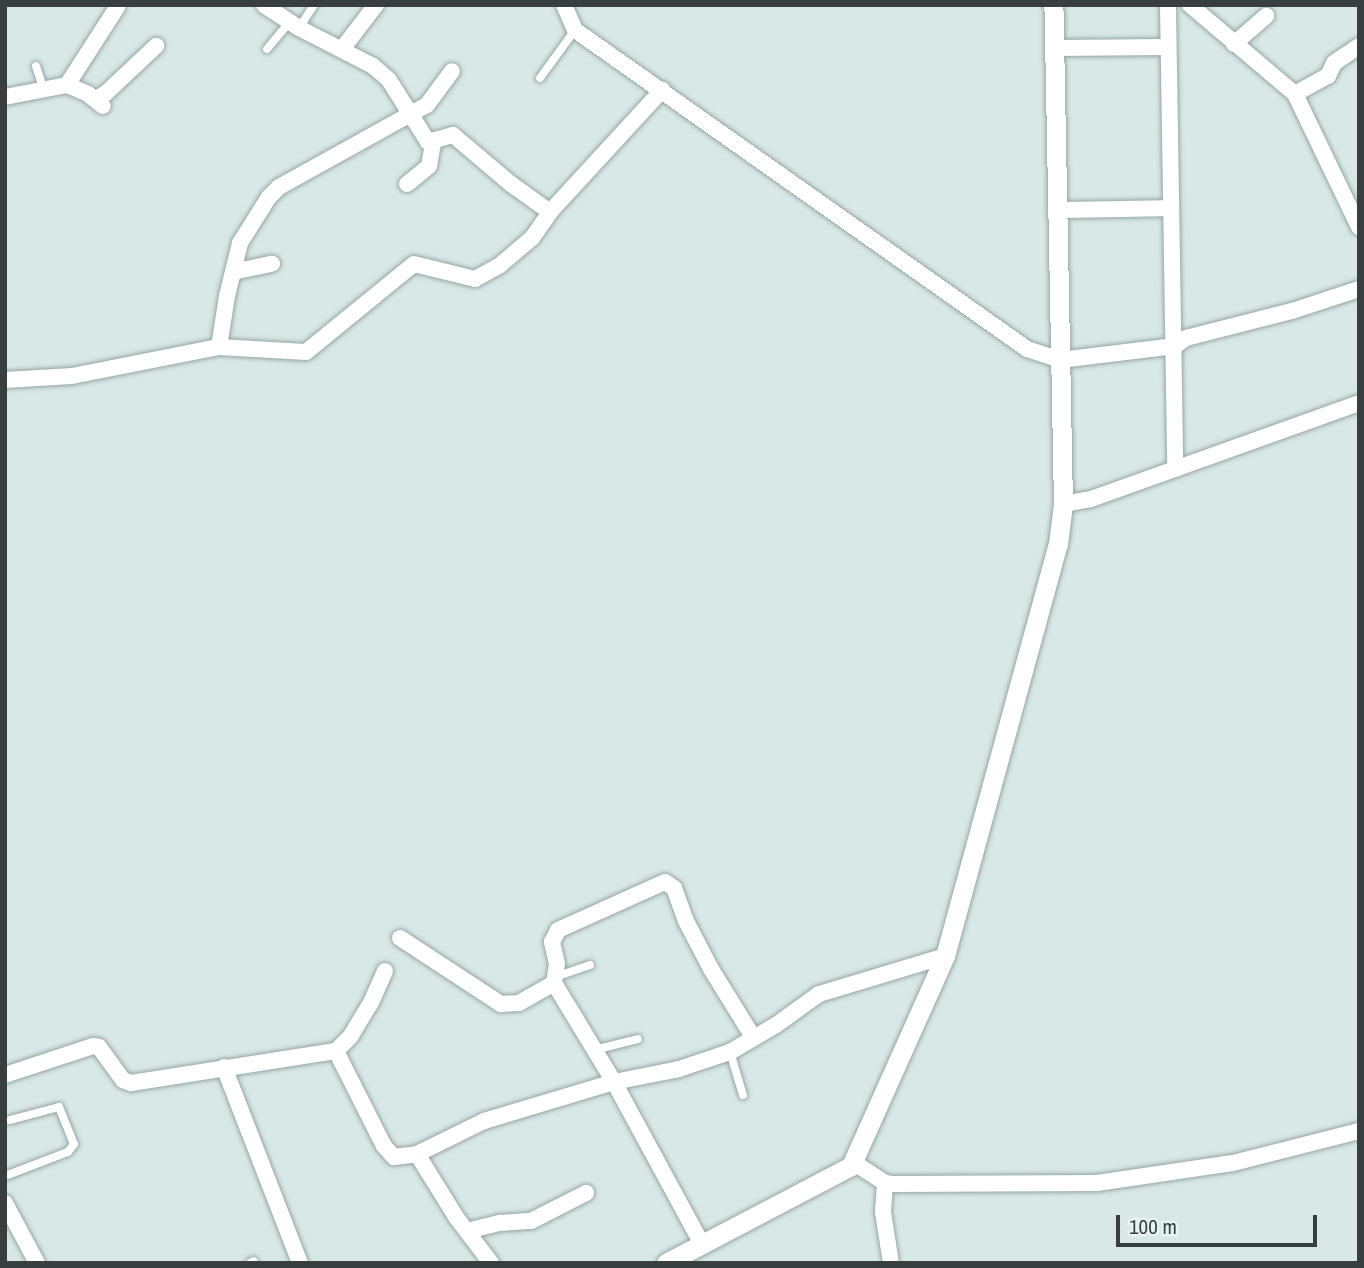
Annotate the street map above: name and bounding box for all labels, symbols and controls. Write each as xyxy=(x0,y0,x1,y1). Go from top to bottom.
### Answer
scale bar xyxy=(1119,1202,1320,1246)
text: 100 m xyxy=(1129,1212,1177,1241)

